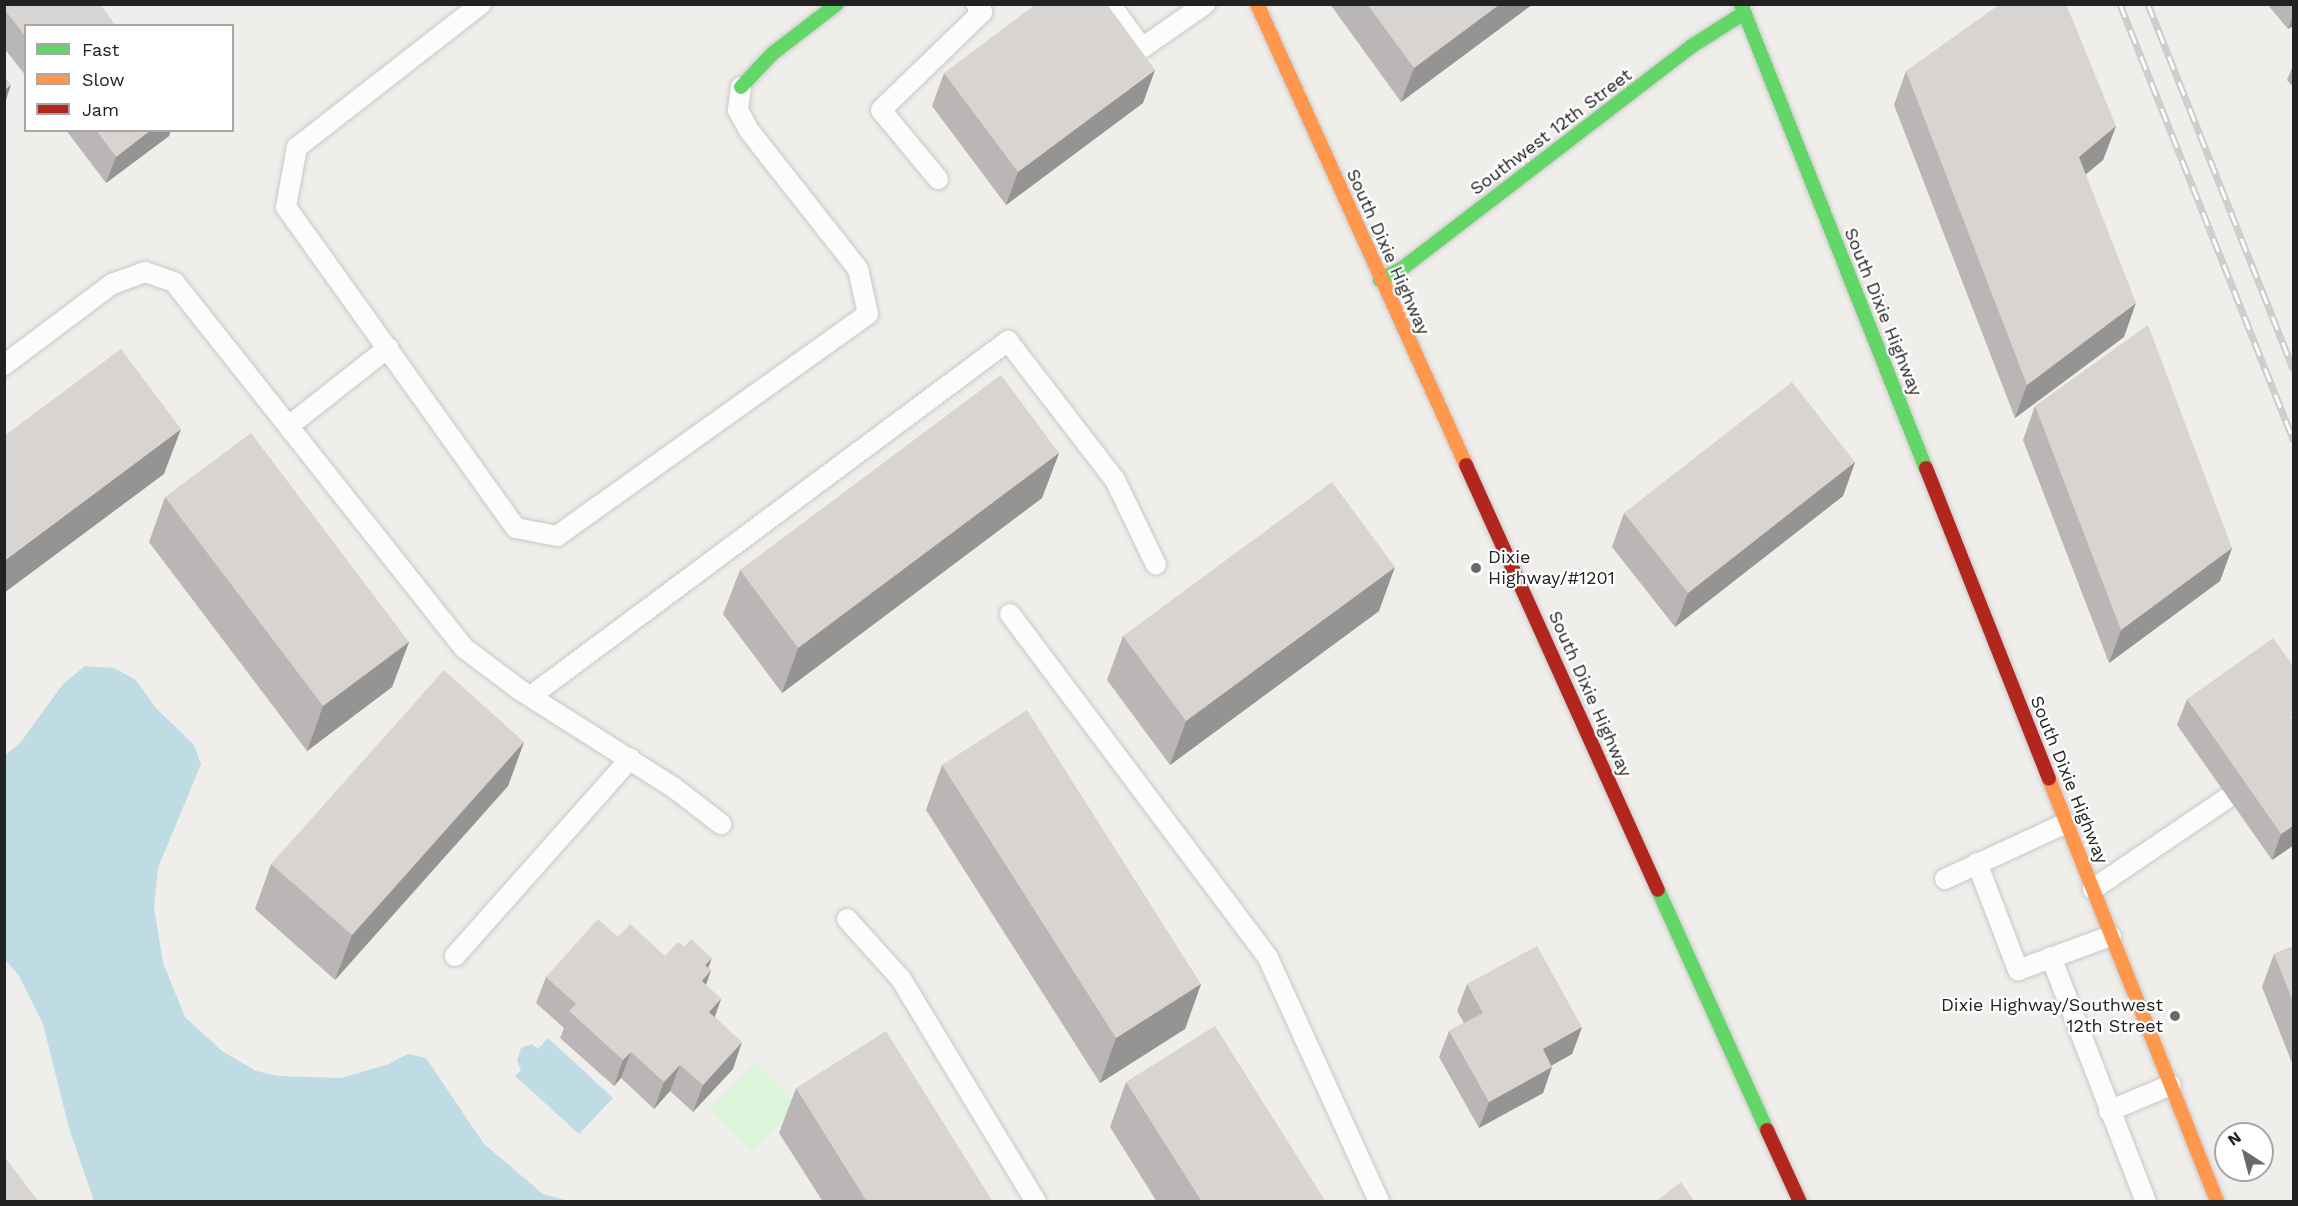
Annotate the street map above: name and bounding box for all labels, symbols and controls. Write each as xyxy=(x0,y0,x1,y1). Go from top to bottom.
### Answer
legend xyxy=(24,24,234,132)
text: Fast xyxy=(82,39,119,60)
street label: Southwest 12th Street xyxy=(1466,64,1636,200)
text: Slow xyxy=(82,69,125,90)
text: Jam xyxy=(82,99,119,120)
street label: South Dixie Highway xyxy=(1342,166,1434,338)
street label: South Dixie Highway xyxy=(1839,225,1927,399)
place label: Dixie Highway/#1201 xyxy=(1488,547,1615,590)
marker: Dixie Highway/#1201 xyxy=(1469,561,1483,575)
street label: South Dixie Highway xyxy=(1544,608,1636,780)
street label: South Dixie Highway xyxy=(2025,693,2113,867)
place label: Dixie Highway/Southwest 12th Street xyxy=(1941,995,2163,1038)
marker: Dixie Highway/Southwest 12th Street xyxy=(2168,1009,2182,1023)
north arrow xyxy=(2214,1122,2274,1182)
text: N xyxy=(2224,1127,2245,1150)

